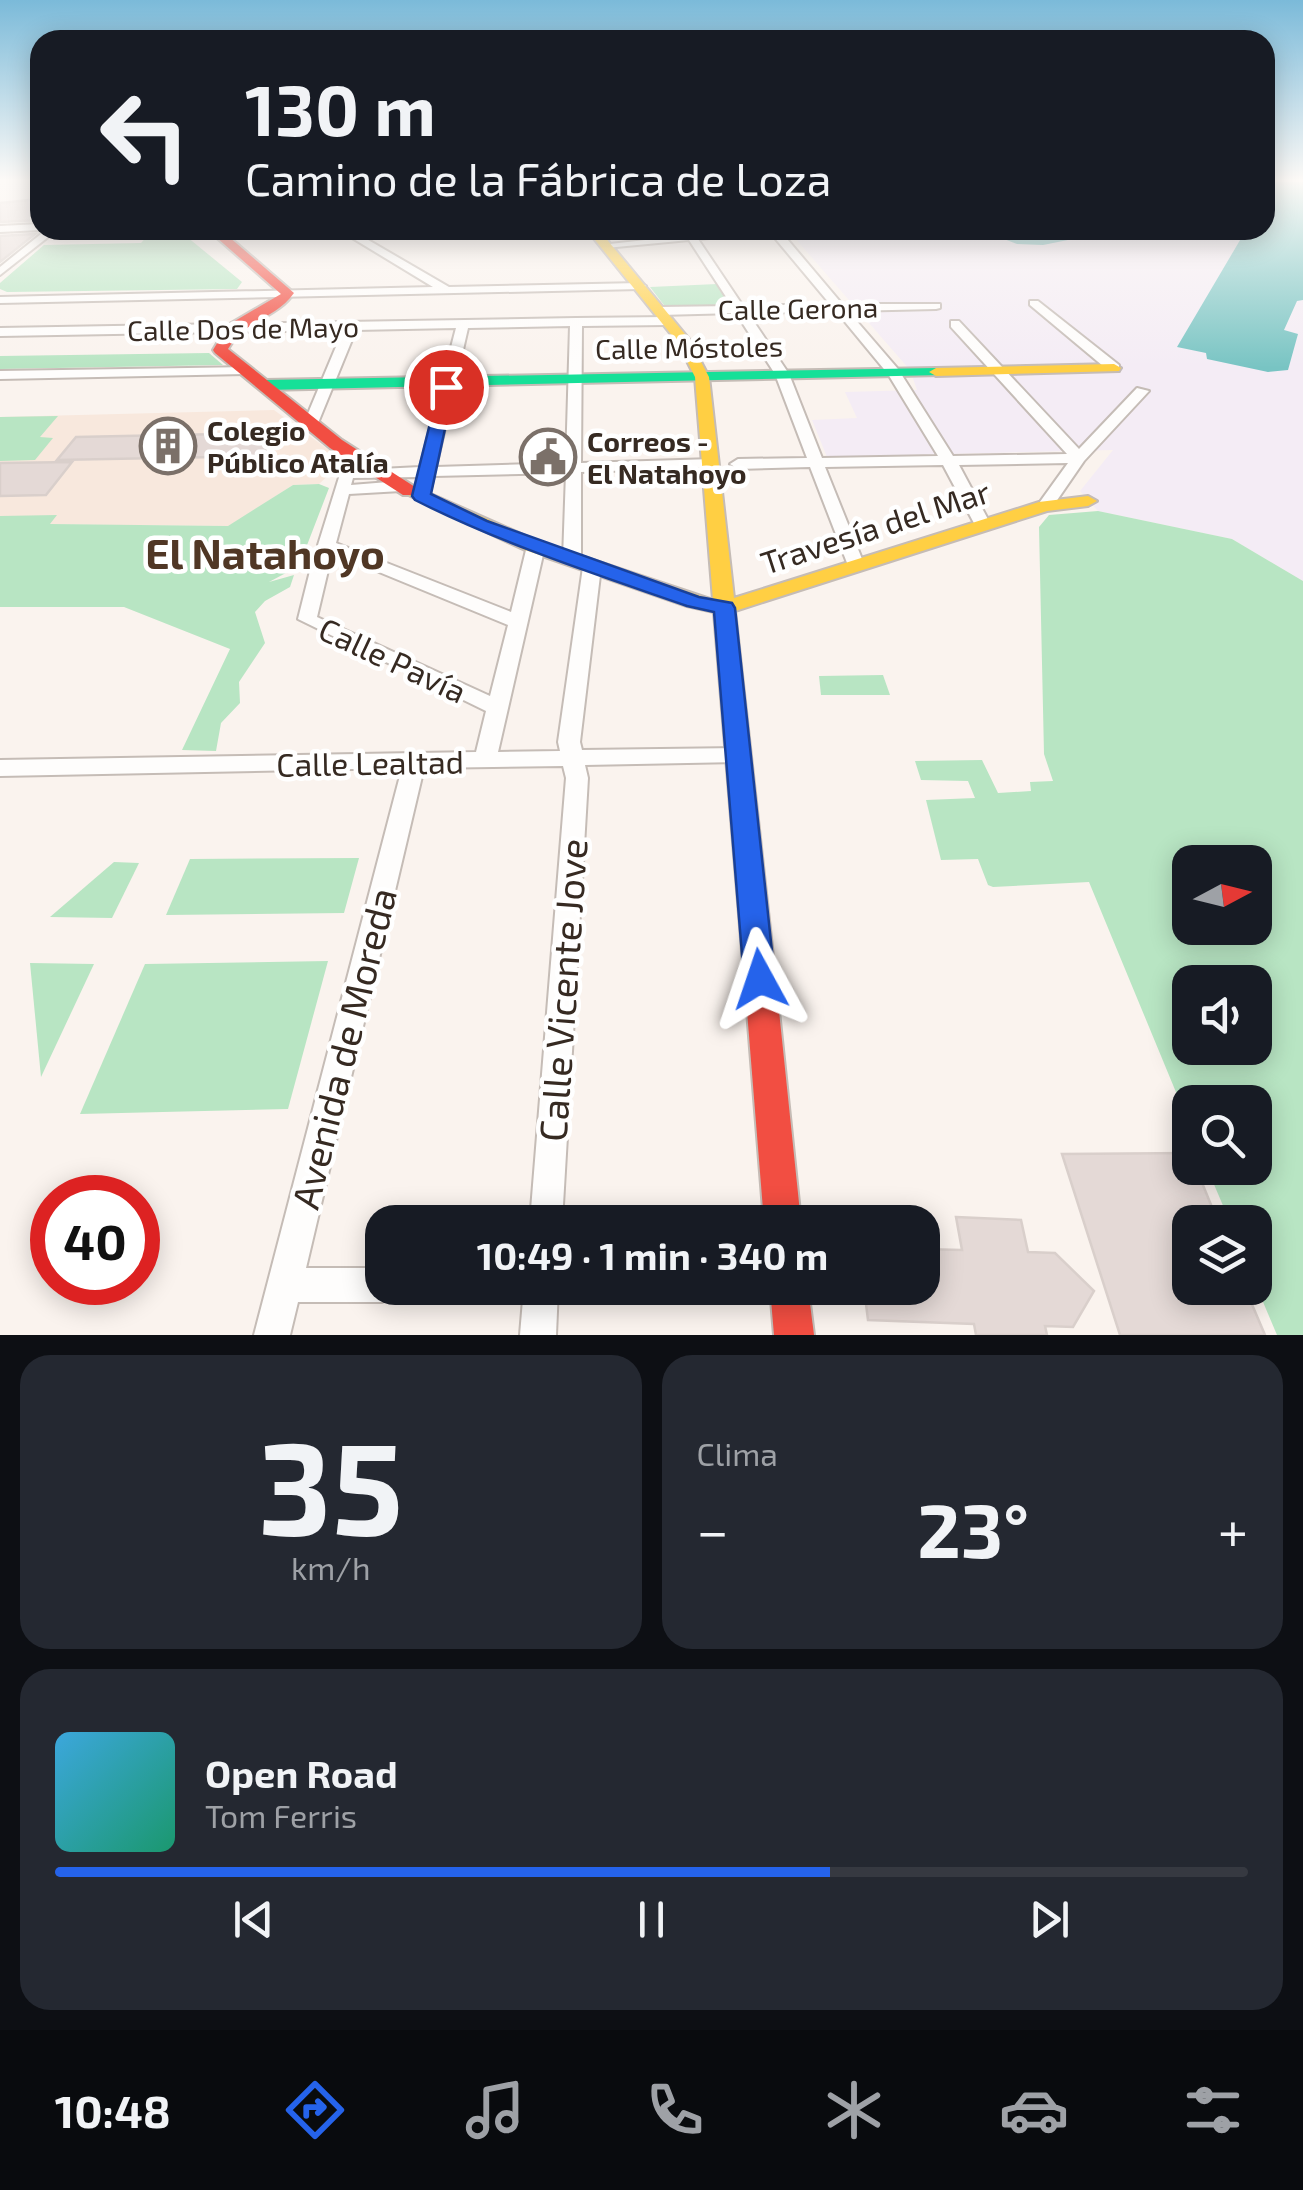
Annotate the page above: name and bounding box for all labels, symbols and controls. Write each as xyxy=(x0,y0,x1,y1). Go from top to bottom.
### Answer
text: 130 m xyxy=(245,66,436,150)
icon: left xyxy=(80,70,210,200)
text: Camino de la Fábrica de Loza xyxy=(245,151,832,205)
street label: Calle Gerona xyxy=(718,290,878,326)
street label: Calle Dos de Mayo xyxy=(127,309,359,347)
street label: Calle Móstoles xyxy=(595,328,783,366)
pin xyxy=(404,345,489,430)
icon: arrive xyxy=(419,360,474,415)
place label: Colegio Público Atalía xyxy=(207,413,389,479)
building icon: Colegio Público Atalía xyxy=(138,416,198,476)
place label: Correos - El Natahoyo xyxy=(587,424,747,490)
public building icon: Correos - El Natahoyo xyxy=(518,427,578,487)
street label: Travesía del Mar xyxy=(756,471,995,581)
district label: El Natahoyo xyxy=(145,527,385,578)
street label: Calle Pavía xyxy=(313,608,473,710)
street label: Calle Lealtad xyxy=(276,741,464,783)
street label: Calle Vicente Jove xyxy=(528,837,596,1143)
north arrow xyxy=(1172,845,1272,945)
map controls xyxy=(1172,845,1272,1305)
street label: Avenida de Moreda xyxy=(281,883,405,1213)
position arrow xyxy=(708,927,812,1031)
button: sound xyxy=(1172,965,1272,1065)
button: search xyxy=(1172,1085,1272,1185)
speed limit sign: 40 xyxy=(30,1175,160,1305)
button: layers xyxy=(1172,1205,1272,1305)
text: 10:49 · 1 min · 340 m xyxy=(477,1232,828,1278)
text: 35 xyxy=(258,1405,403,1561)
text: Clima xyxy=(697,1434,778,1472)
text: 23° xyxy=(917,1483,1029,1573)
text: − xyxy=(697,1496,729,1562)
text: + xyxy=(1218,1496,1248,1562)
text: km/h xyxy=(291,1548,370,1586)
text: Open Road xyxy=(205,1750,398,1796)
text: Tom Ferris xyxy=(205,1796,357,1834)
icon: previous xyxy=(226,1892,281,1947)
icon: pause xyxy=(624,1892,679,1947)
icon: next xyxy=(1022,1892,1077,1947)
icon: directions xyxy=(280,2075,350,2145)
icon: music xyxy=(460,2075,530,2145)
icon: phone xyxy=(640,2075,710,2145)
icon: climate xyxy=(819,2075,889,2145)
icon: car xyxy=(999,2075,1069,2145)
icon: filters xyxy=(1178,2075,1248,2145)
text: 10:48 xyxy=(55,2083,171,2137)

